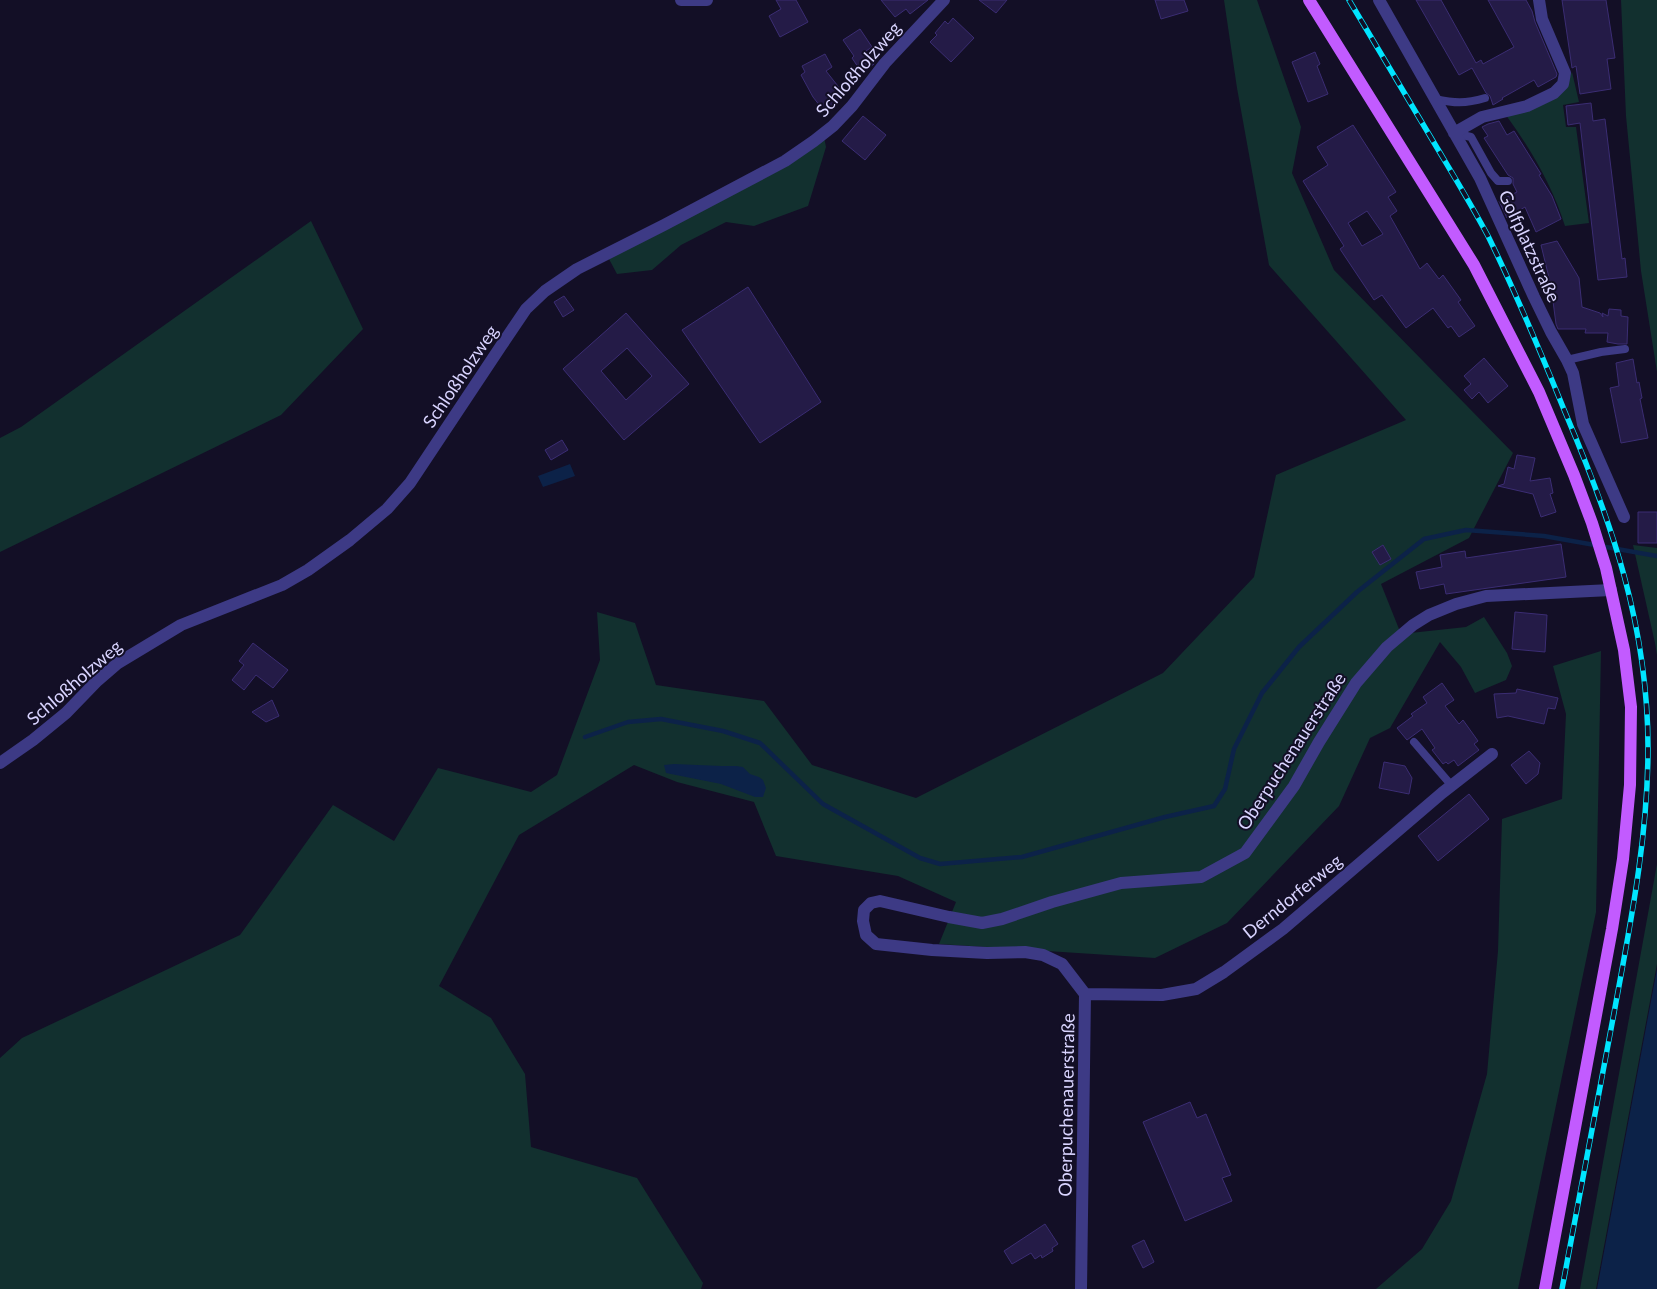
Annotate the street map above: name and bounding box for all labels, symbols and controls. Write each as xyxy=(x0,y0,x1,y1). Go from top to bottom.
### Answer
street label: Schloßholzweg xyxy=(811,17,905,121)
street label: Golfplatzstraße xyxy=(1494,186,1566,306)
street label: Schloßholzweg xyxy=(418,321,502,431)
street label: Schloßholzweg xyxy=(22,635,126,729)
street label: Oberpuchenauerstraße xyxy=(1232,668,1350,834)
street label: Derndorferweg xyxy=(1238,849,1346,943)
street label: Oberpuchenauerstraße xyxy=(1053,1013,1079,1197)

